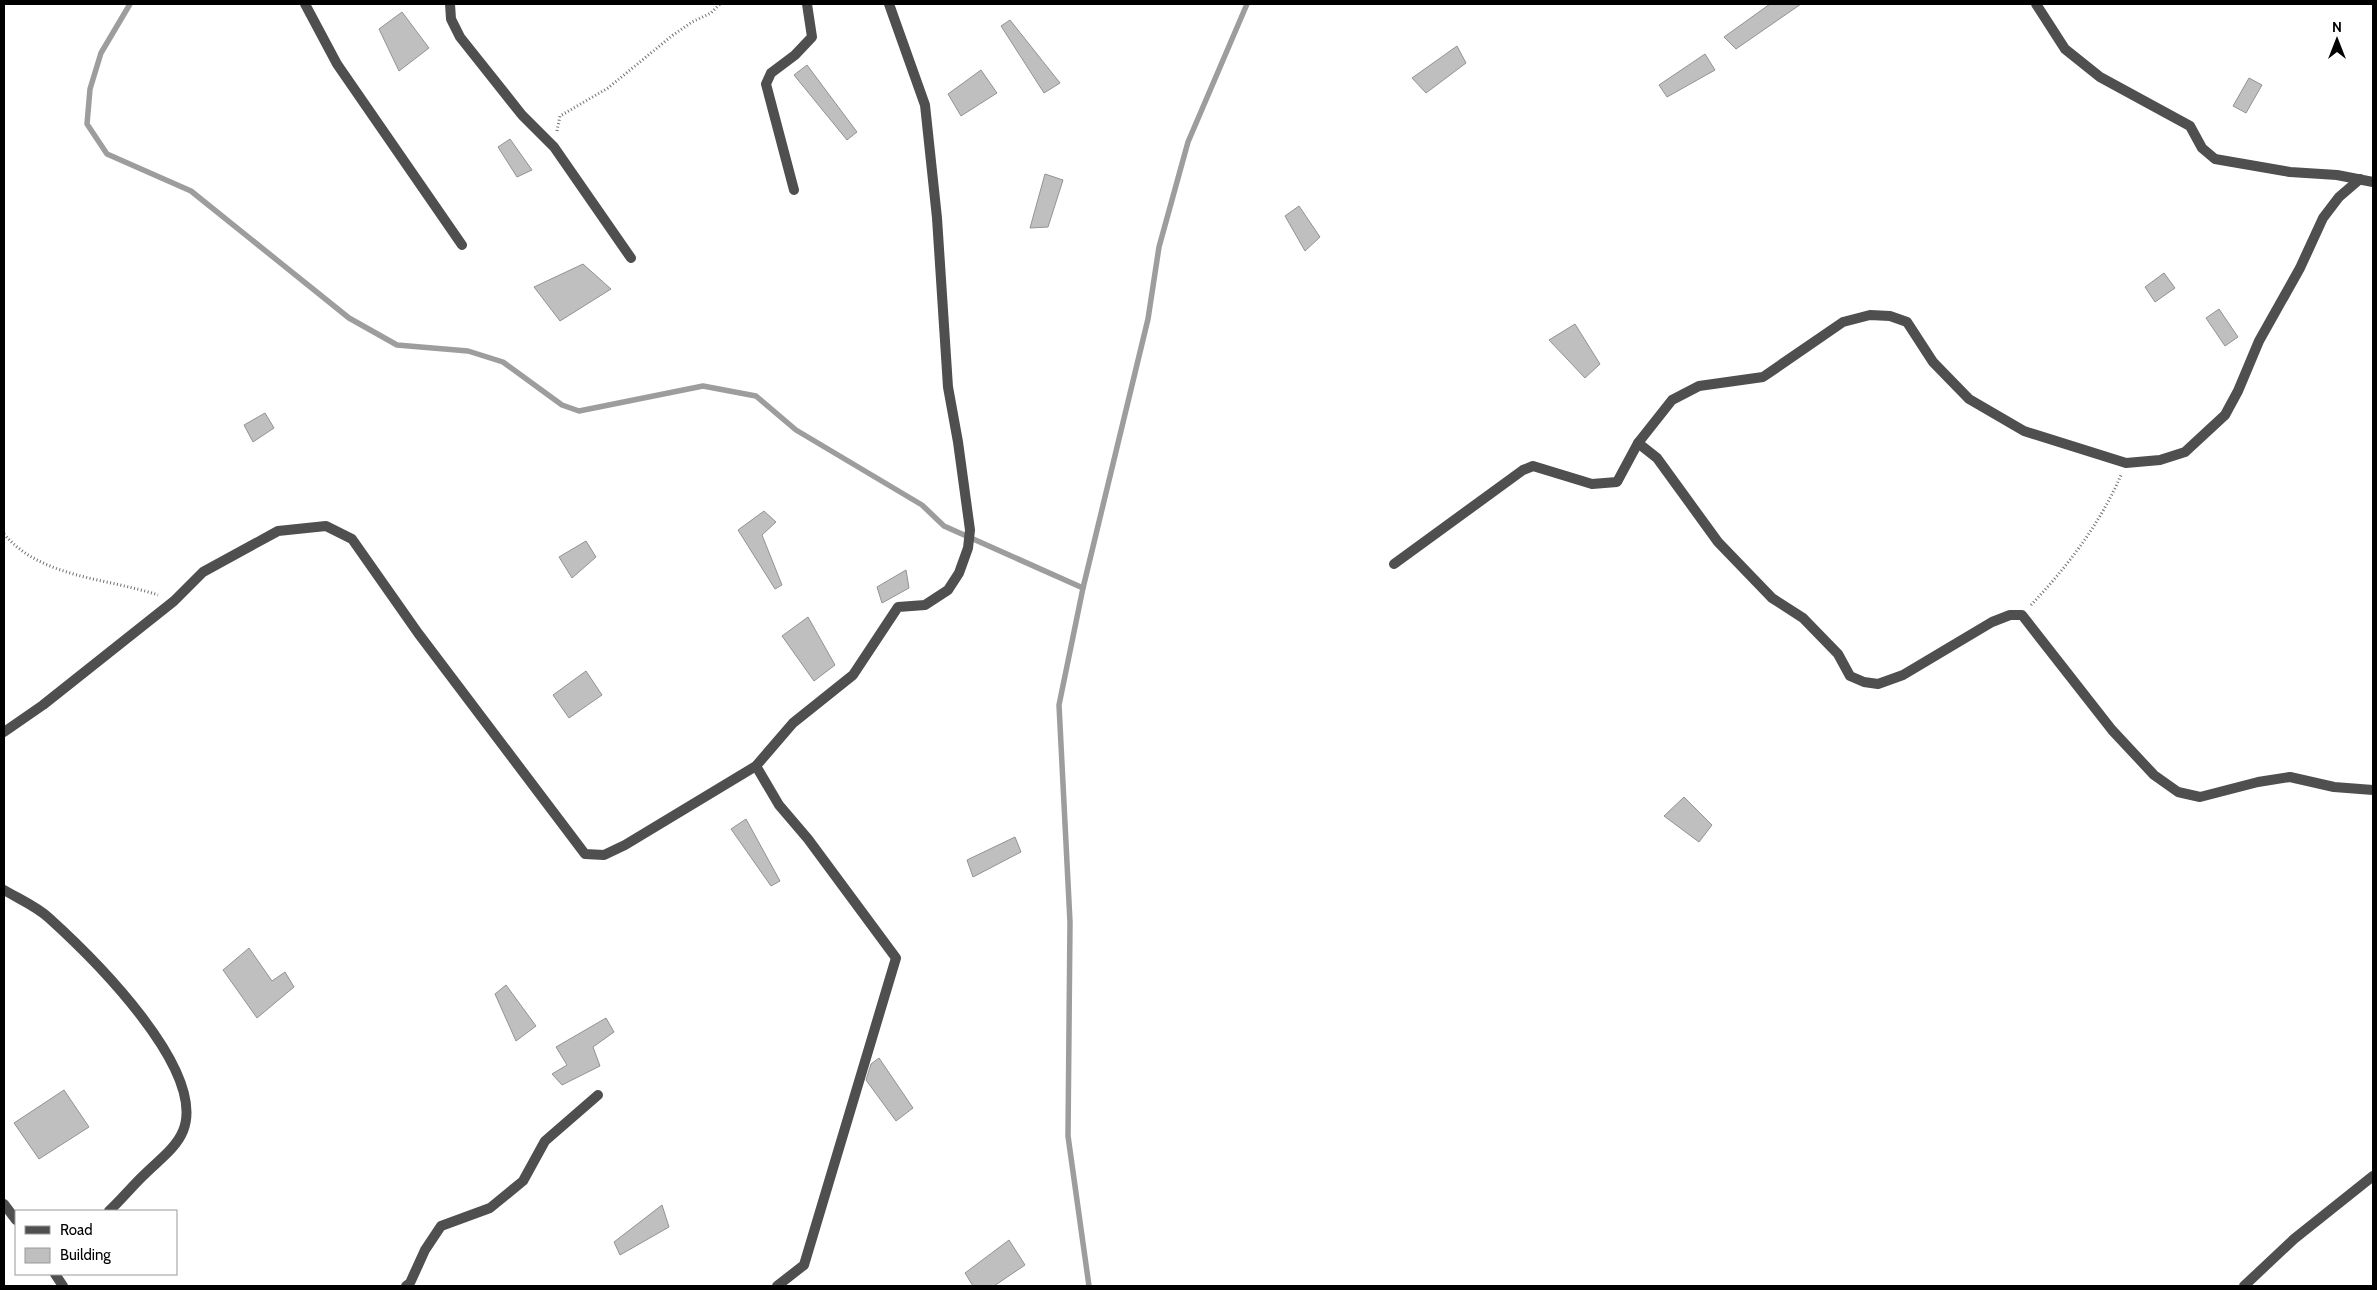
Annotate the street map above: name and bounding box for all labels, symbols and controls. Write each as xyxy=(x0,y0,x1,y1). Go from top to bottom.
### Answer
north arrow xyxy=(2312,15,2362,65)
text: N xyxy=(2332,18,2342,36)
legend xyxy=(15,1210,178,1275)
text: Road xyxy=(60,1221,93,1239)
text: Building xyxy=(60,1246,111,1264)

